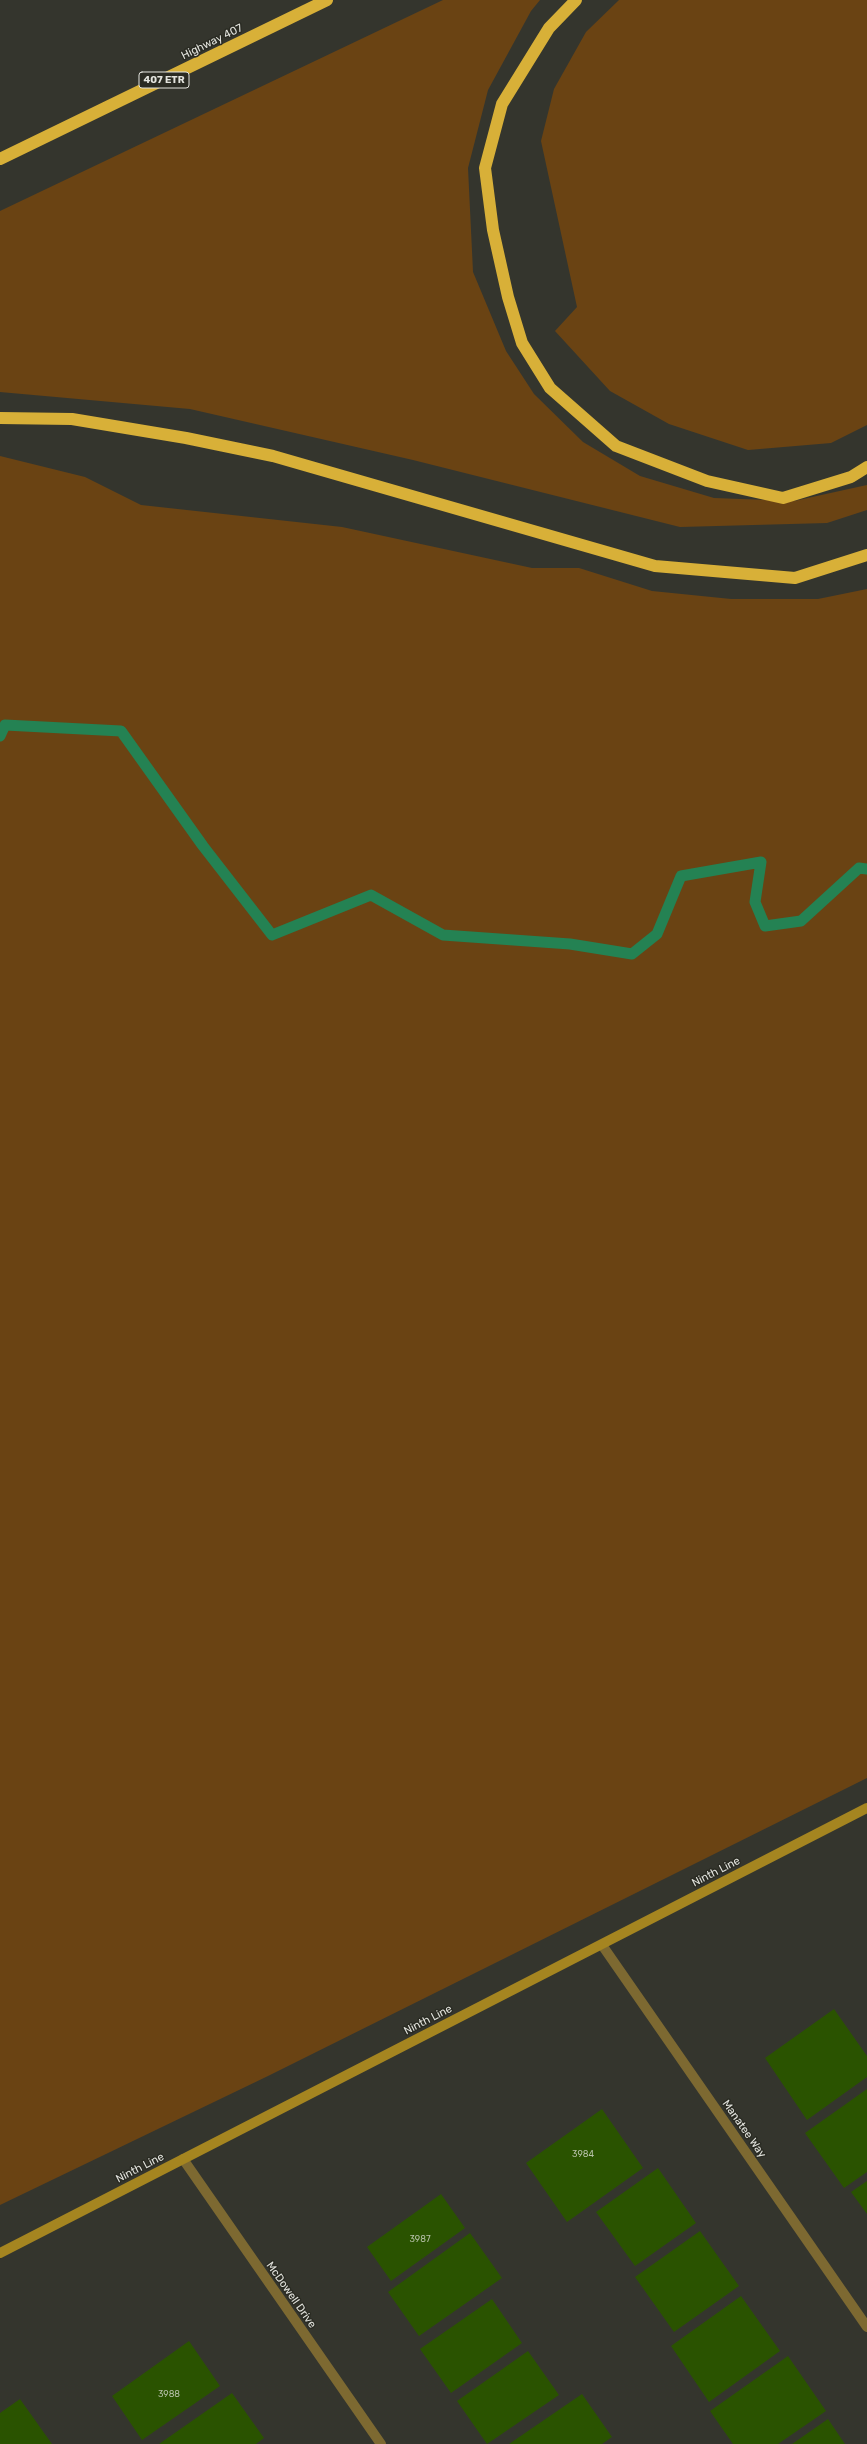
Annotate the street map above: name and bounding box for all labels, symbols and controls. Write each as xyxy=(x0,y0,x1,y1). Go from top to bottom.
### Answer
street label: Highway 407 xyxy=(179,21,245,63)
road number: 407 ETR xyxy=(139,72,189,88)
street label: Ninth Line xyxy=(690,1854,742,1890)
street label: Ninth Line xyxy=(402,2002,454,2038)
street label: Manatee Way xyxy=(719,2098,769,2160)
house number: 3984 xyxy=(572,2149,594,2159)
street label: Ninth Line xyxy=(114,2150,166,2186)
house number: 3987 xyxy=(409,2234,431,2244)
street label: McDowell Drive xyxy=(263,2259,319,2331)
house number: 3988 xyxy=(158,2389,180,2399)

